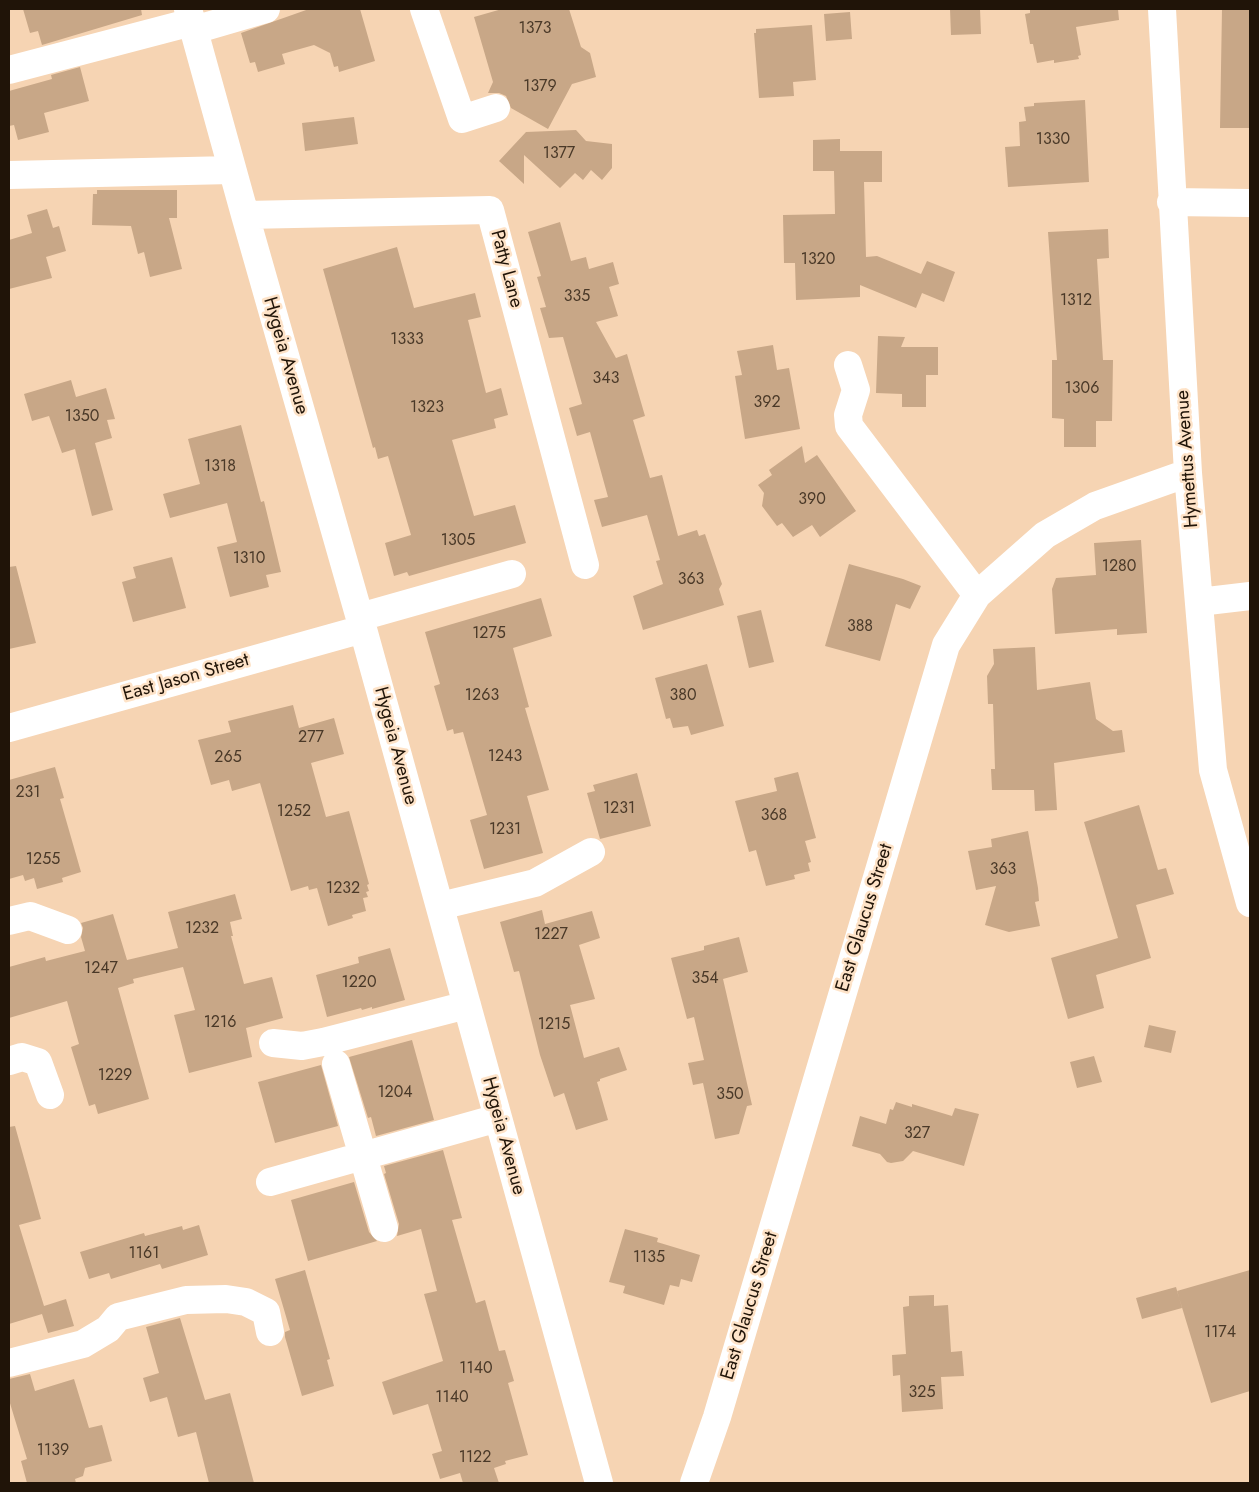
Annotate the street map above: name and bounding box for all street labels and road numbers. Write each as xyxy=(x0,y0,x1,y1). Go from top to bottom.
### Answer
street label: Patty Lane xyxy=(485,228,527,310)
street label: Hygeia Avenue xyxy=(257,295,313,417)
street label: Hymettus Avenue xyxy=(1172,389,1204,529)
street label: East Jason Street xyxy=(120,649,252,707)
street label: Hygeia Avenue xyxy=(368,684,422,808)
street label: East Glaucus Street xyxy=(832,841,898,995)
street label: Hygeia Avenue xyxy=(476,1074,530,1198)
street label: East Glaucus Street xyxy=(717,1229,783,1383)

